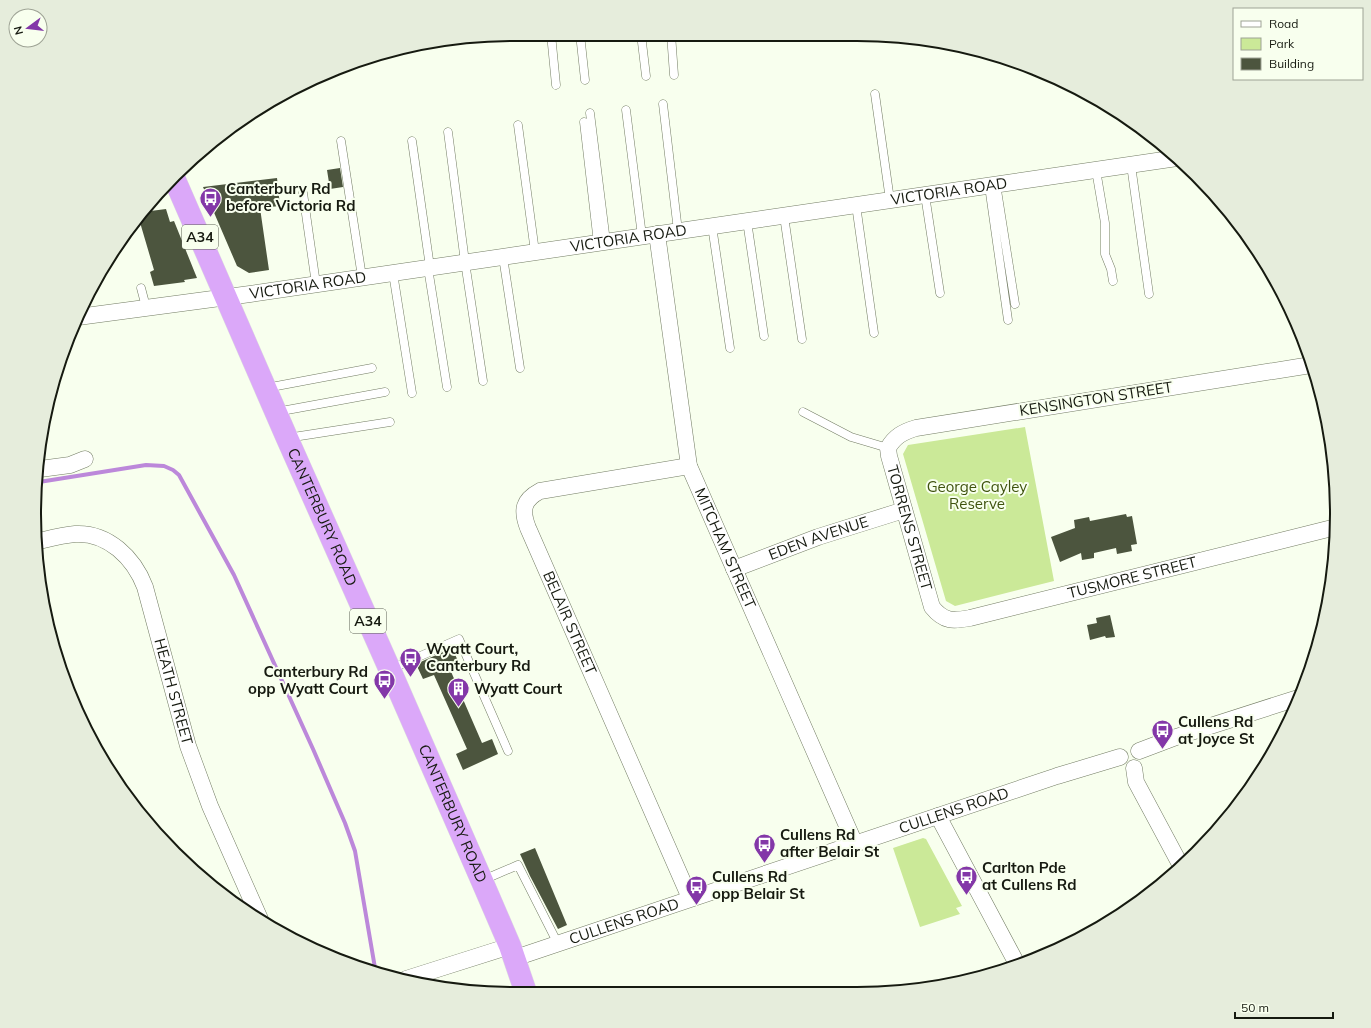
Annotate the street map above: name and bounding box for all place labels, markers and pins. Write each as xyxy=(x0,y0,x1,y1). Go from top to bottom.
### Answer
place label: Canterbury Rd before Victoria Rd xyxy=(226,179,355,215)
bus stop icon: Canterbury Rd before Victoria Rd xyxy=(197,185,223,218)
place label: Wyatt Court, Canterbury Rd xyxy=(426,639,531,675)
bus stop icon: Wyatt Court, Canterbury Rd xyxy=(397,645,423,678)
place label: Canterbury Rd opp Wyatt Court xyxy=(248,662,368,698)
bus stop icon: Canterbury Rd opp Wyatt Court xyxy=(371,668,397,701)
building icon: Wyatt Court xyxy=(445,676,471,709)
place label: Wyatt Court xyxy=(474,679,563,698)
place label: Cullens Rd at Joyce St xyxy=(1178,712,1255,748)
bus stop icon: Cullens Rd at Joyce St xyxy=(1149,718,1175,751)
place label: Cullens Rd after Belair St xyxy=(780,825,880,861)
bus stop icon: Cullens Rd after Belair St xyxy=(752,831,778,864)
place label: Carlton Pde at Cullens Rd xyxy=(982,858,1076,894)
bus stop icon: Carlton Pde at Cullens Rd xyxy=(954,864,980,897)
place label: Cullens Rd opp Belair St xyxy=(712,867,805,903)
bus stop icon: Cullens Rd opp Belair St xyxy=(683,873,709,906)

